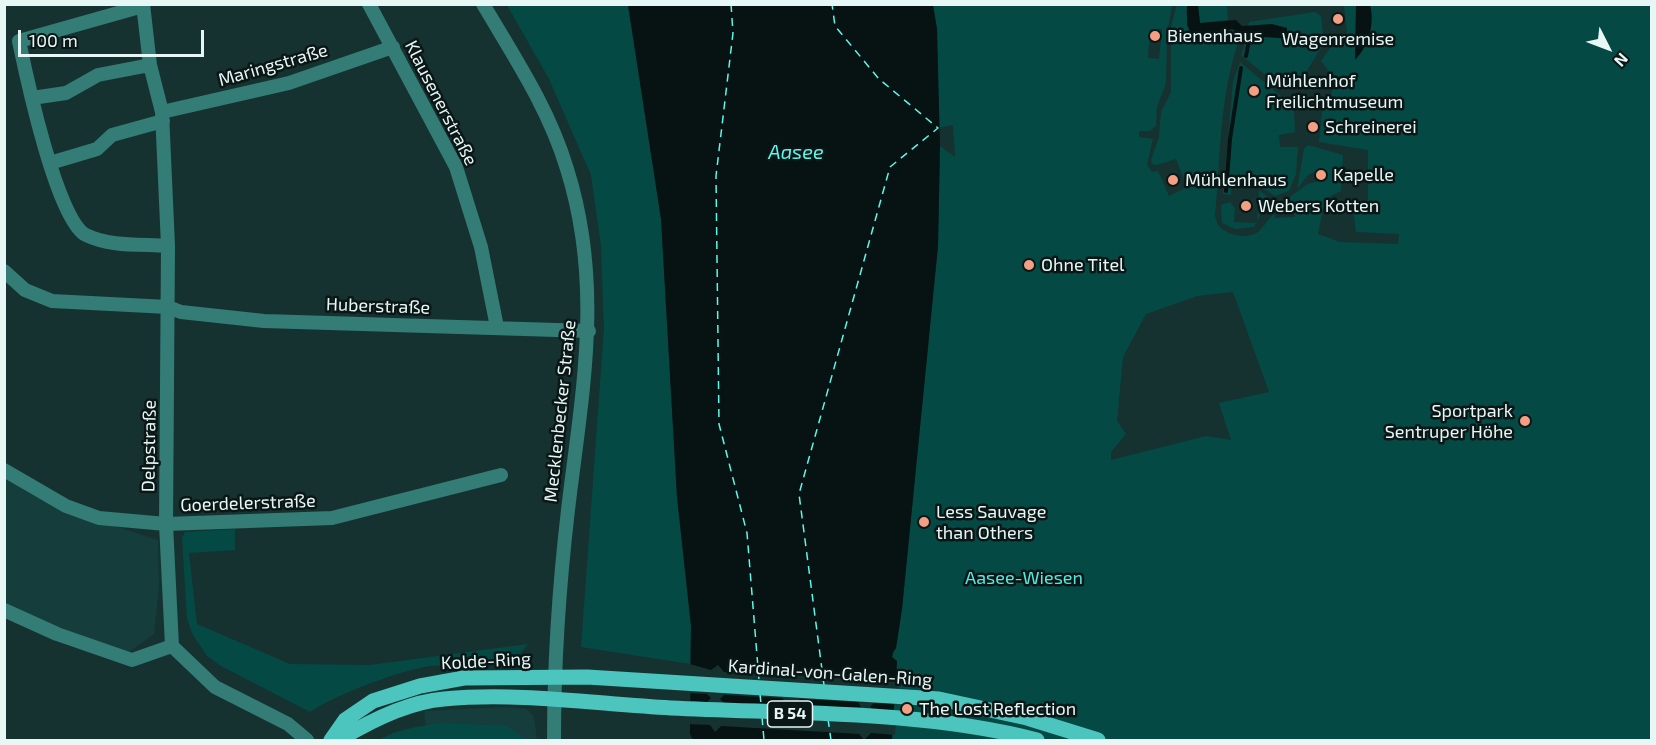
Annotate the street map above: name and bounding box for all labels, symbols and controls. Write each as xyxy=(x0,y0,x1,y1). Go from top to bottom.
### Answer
marker: Wagenremise xyxy=(1331,12,1345,26)
scale bar xyxy=(21,18,207,56)
north arrow xyxy=(1578,18,1638,78)
place label: Bienenhaus xyxy=(1167,25,1263,47)
place label: Wagenremise xyxy=(1282,28,1394,50)
text: 100 m xyxy=(29,29,78,51)
marker: Bienenhaus xyxy=(1148,29,1162,43)
street label: Klausenerstraße xyxy=(400,37,482,169)
street label: Maringstraße xyxy=(216,39,330,91)
text: N xyxy=(1611,50,1633,71)
place label: Mühlenhof Freilichtmuseum xyxy=(1266,70,1403,112)
marker: Mühlenhof Freilichtmuseum xyxy=(1247,84,1261,98)
place label: Schreinerei xyxy=(1325,116,1417,138)
marker: Schreinerei xyxy=(1306,120,1320,134)
water label: Aasee xyxy=(768,140,824,164)
place label: Kapelle xyxy=(1333,164,1394,186)
marker: Kapelle xyxy=(1314,168,1328,182)
place label: Mühlenhaus xyxy=(1185,169,1287,191)
marker: Mühlenhaus xyxy=(1166,173,1180,187)
place label: Webers Kotten xyxy=(1258,195,1379,217)
marker: Webers Kotten xyxy=(1239,199,1253,213)
place label: Ohne Titel xyxy=(1041,254,1124,276)
marker: Ohne Titel xyxy=(1022,258,1036,272)
street label: Huberstraße xyxy=(325,293,431,319)
street label: Mecklenbecker Straße xyxy=(540,319,580,503)
street label: Delpstraße xyxy=(137,400,161,492)
place label: Sportpark Sentruper Höhe xyxy=(1385,400,1513,442)
marker: Sportpark Sentruper Höhe xyxy=(1518,414,1532,428)
street label: Goerdelerstraße xyxy=(180,490,316,516)
place label: Less Sauvage than Others xyxy=(936,501,1046,544)
marker: Less Sauvage than Others xyxy=(917,515,931,529)
park label: Aasee-Wiesen xyxy=(965,567,1083,589)
street label: Kolde-Ring xyxy=(440,648,532,674)
street label: Kardinal-von-Galen-Ring xyxy=(727,655,933,691)
place label: The Lost Reflection xyxy=(919,698,1076,720)
road number: B 54 xyxy=(768,701,812,727)
marker: The Lost Reflection xyxy=(900,702,914,716)

